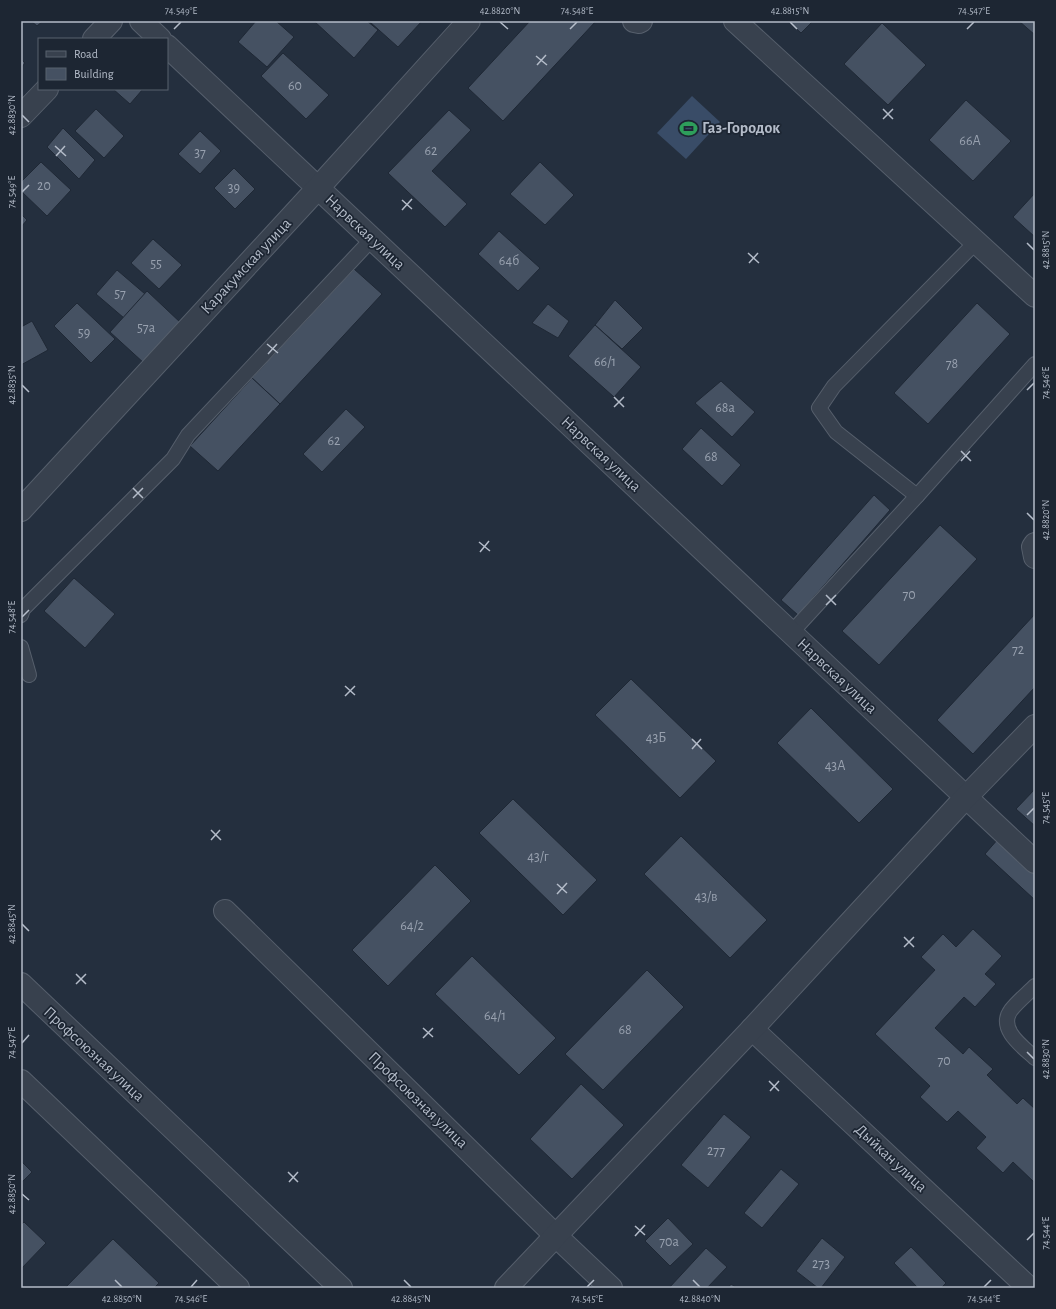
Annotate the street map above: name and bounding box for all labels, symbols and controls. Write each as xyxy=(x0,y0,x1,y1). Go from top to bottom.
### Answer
text: 74.549°E xyxy=(165,6,198,16)
text: 42.8820°N xyxy=(480,6,520,16)
text: 74.548°E xyxy=(561,6,594,16)
text: 42.8815°N xyxy=(771,6,809,16)
text: 74.547°E xyxy=(958,6,990,16)
legend xyxy=(38,38,168,90)
text: Road xyxy=(74,48,98,60)
text: Building xyxy=(74,68,114,80)
house number: 60 xyxy=(288,79,302,93)
text: 42.8830°N xyxy=(7,95,17,135)
sports icon: Газ-Городок xyxy=(679,118,699,138)
place label: Газ-Городок xyxy=(702,120,780,136)
house number: 66А xyxy=(959,134,981,148)
house number: 62 xyxy=(425,144,437,158)
house number: 37 xyxy=(194,146,206,160)
text: 74.549°E xyxy=(7,175,17,208)
house number: 20 xyxy=(37,179,51,193)
house number: 39 xyxy=(228,181,240,195)
street label: Нарвская улица xyxy=(321,191,408,274)
street label: Каракумская улица xyxy=(198,215,295,318)
text: 42.8815°N xyxy=(1041,231,1051,269)
house number: 64б xyxy=(499,254,519,268)
house number: 55 xyxy=(150,257,162,271)
house number: 57 xyxy=(114,287,126,301)
house number: 57а xyxy=(137,321,156,335)
house number: 59 xyxy=(78,326,90,340)
house number: 66/1 xyxy=(594,355,616,369)
house number: 78 xyxy=(946,357,958,371)
text: 42.8835°N xyxy=(7,365,17,405)
text: 74.546°E xyxy=(1041,366,1051,399)
house number: 68а xyxy=(715,401,735,415)
street label: Нарвская улица xyxy=(557,413,644,496)
house number: 62 xyxy=(328,434,340,448)
house number: 68 xyxy=(704,450,718,464)
text: 42.8820°N xyxy=(1041,500,1051,540)
house number: 70 xyxy=(902,588,916,602)
text: 74.548°E xyxy=(7,600,17,633)
street label: Нарвская улица xyxy=(793,635,880,718)
house number: 72 xyxy=(1012,643,1024,657)
house number: 43Б xyxy=(646,731,666,745)
house number: 43А xyxy=(825,759,845,773)
text: 74.545°E xyxy=(1041,792,1051,824)
house number: 43/г xyxy=(527,850,549,864)
house number: 43/в xyxy=(694,890,718,904)
text: 42.8845°N xyxy=(7,904,17,944)
house number: 64/2 xyxy=(400,919,424,933)
street label: Профсоюзная улица xyxy=(40,1003,147,1105)
house number: 64/1 xyxy=(484,1009,506,1023)
house number: 68 xyxy=(618,1023,632,1037)
text: 74.547°E xyxy=(7,1027,17,1059)
text: 42.8830°N xyxy=(1041,1039,1051,1079)
street label: Профсоюзная улица xyxy=(365,1049,471,1152)
house number: 70 xyxy=(937,1054,951,1068)
street label: Дыйкан улица xyxy=(851,1121,930,1196)
house number: 277 xyxy=(707,1144,725,1158)
text: 42.8850°N xyxy=(7,1174,17,1214)
text: 74.544°E xyxy=(1041,1216,1051,1249)
house number: 70а xyxy=(659,1235,679,1249)
house number: 273 xyxy=(812,1257,830,1271)
text: 42.8850°N xyxy=(102,1294,142,1304)
text: 74.546°E xyxy=(175,1294,208,1304)
text: 42.8845°N xyxy=(391,1294,431,1304)
text: 74.545°E xyxy=(571,1294,603,1304)
text: 42.8840°N xyxy=(680,1294,720,1304)
text: 74.544°E xyxy=(968,1294,1001,1304)

